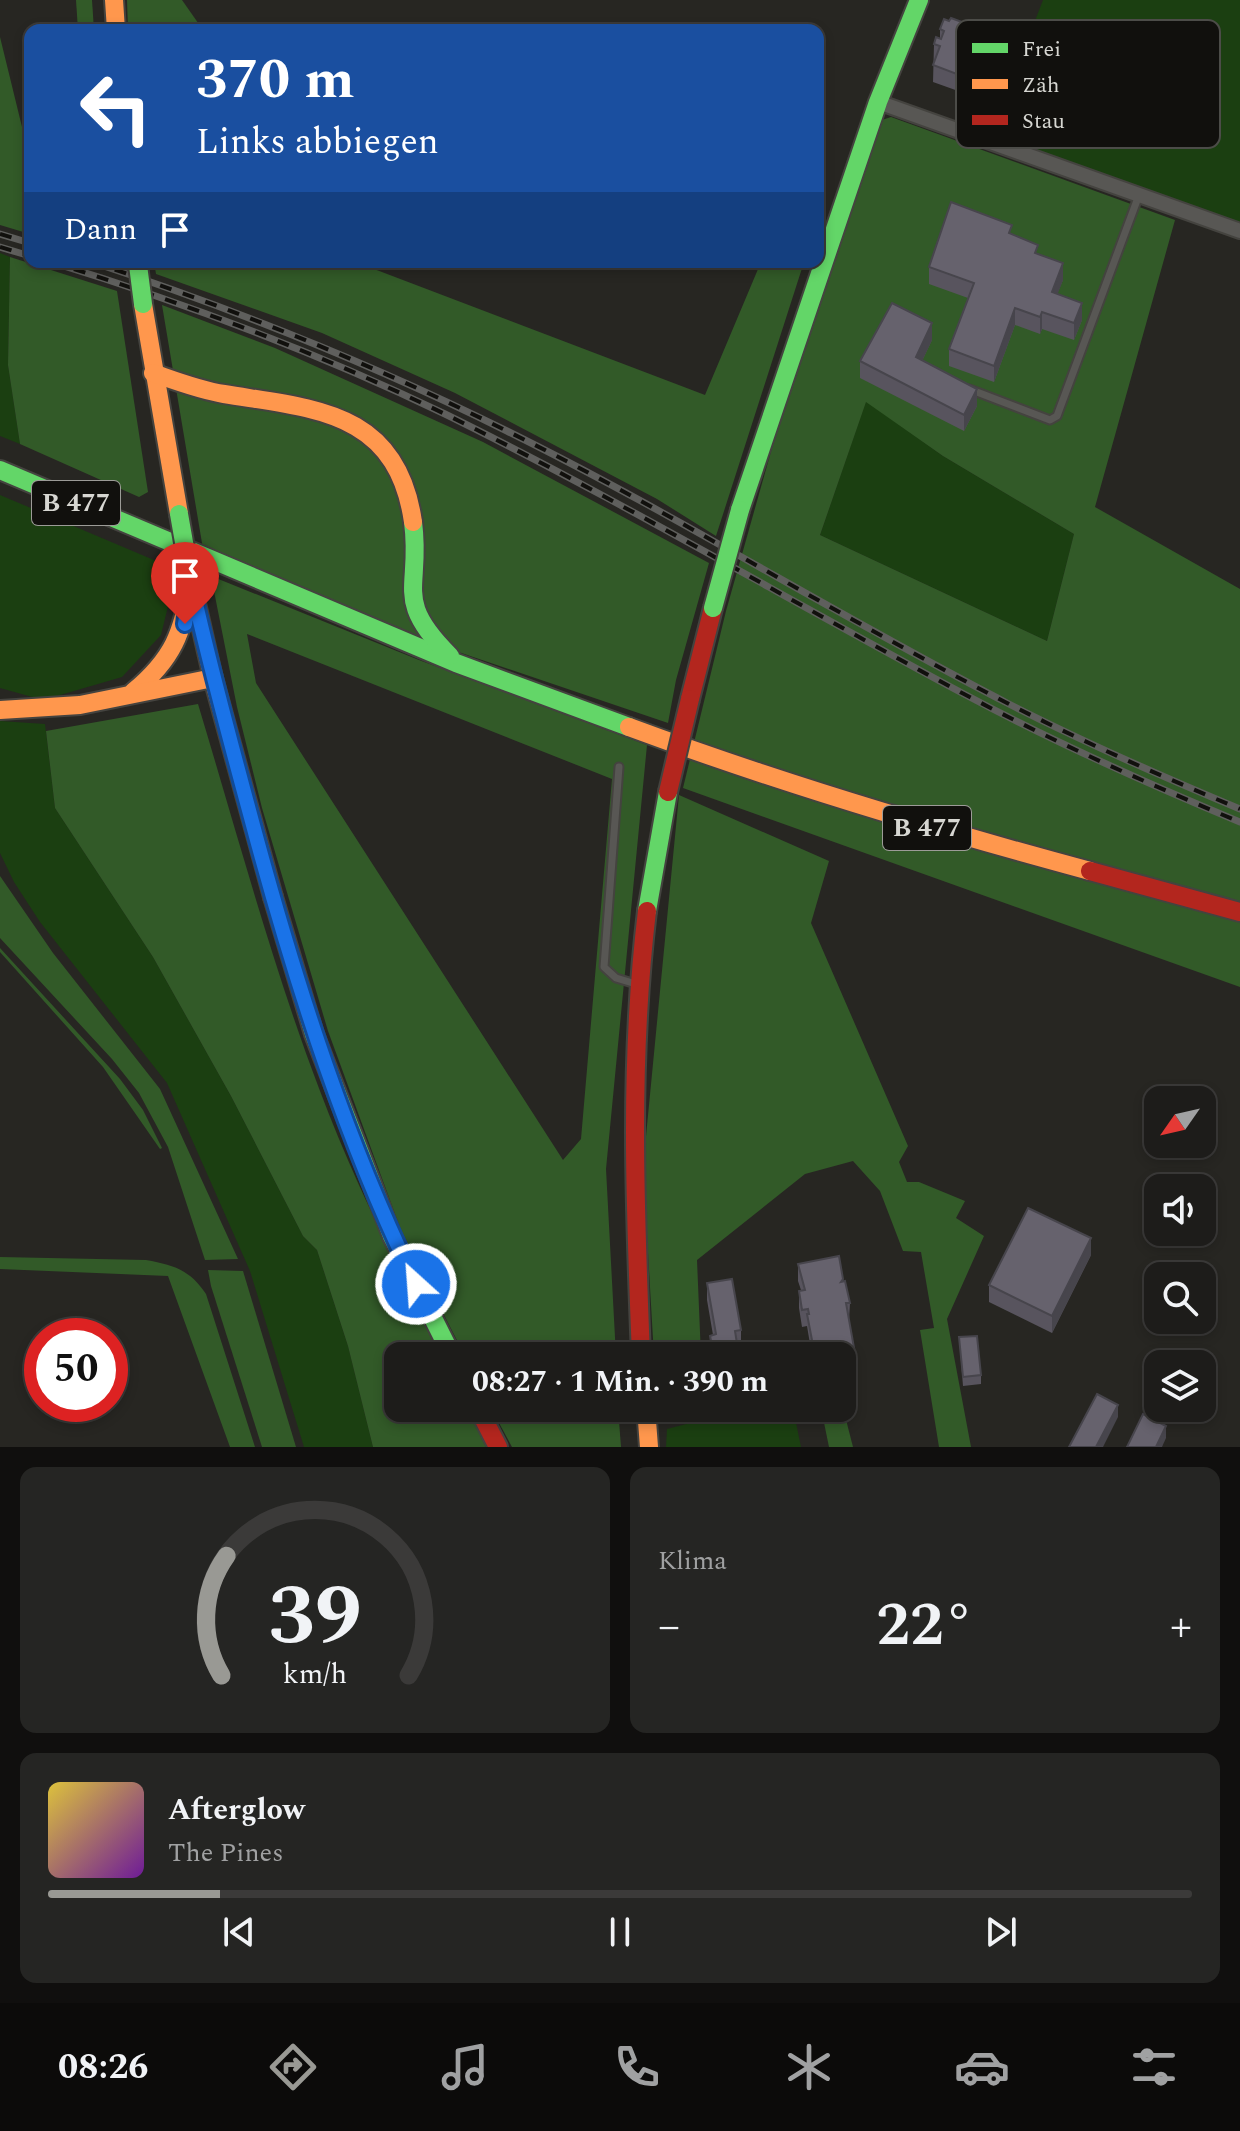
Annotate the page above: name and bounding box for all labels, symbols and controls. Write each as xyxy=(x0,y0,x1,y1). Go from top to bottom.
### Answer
legend xyxy=(956,20,1220,148)
text: Frei xyxy=(1022,33,1061,66)
text: 370 m xyxy=(196,38,355,123)
icon: left xyxy=(64,56,168,160)
text: Zäh xyxy=(1022,69,1060,102)
text: Stau xyxy=(1022,105,1065,138)
text: Links abbiegen xyxy=(196,115,439,170)
text: Dann xyxy=(64,207,137,253)
icon: arrive xyxy=(153,208,197,252)
road number: B 477 xyxy=(32,481,120,525)
pin xyxy=(151,542,219,624)
icon: arrive xyxy=(163,554,207,598)
road number: B 477 xyxy=(883,806,971,850)
north arrow xyxy=(1144,1086,1216,1158)
map controls xyxy=(1144,1086,1216,1422)
button: sound xyxy=(1144,1174,1216,1246)
position arrow xyxy=(374,1242,458,1326)
button: search xyxy=(1144,1262,1216,1334)
speed limit sign: 50 xyxy=(24,1318,128,1422)
button: layers xyxy=(1144,1350,1216,1422)
text: 08:27 · 1 Min. · 390 m xyxy=(472,1359,768,1405)
text: Klima xyxy=(658,1541,727,1581)
text: 39 xyxy=(268,1554,362,1681)
text: 22° xyxy=(876,1580,974,1672)
text: − xyxy=(658,1593,680,1660)
text: + xyxy=(1170,1593,1192,1660)
text: km/h xyxy=(283,1653,347,1696)
text: Afterglow xyxy=(168,1787,305,1833)
text: The Pines xyxy=(168,1833,283,1873)
icon: previous xyxy=(217,1910,261,1954)
icon: pause xyxy=(598,1910,642,1954)
icon: next xyxy=(979,1910,1023,1954)
icon: directions xyxy=(265,2039,321,2095)
icon: music xyxy=(437,2039,493,2095)
icon: phone xyxy=(609,2039,665,2095)
icon: climate xyxy=(781,2039,837,2095)
icon: car xyxy=(954,2039,1010,2095)
icon: filters xyxy=(1126,2039,1182,2095)
text: 08:26 xyxy=(58,2040,149,2095)

